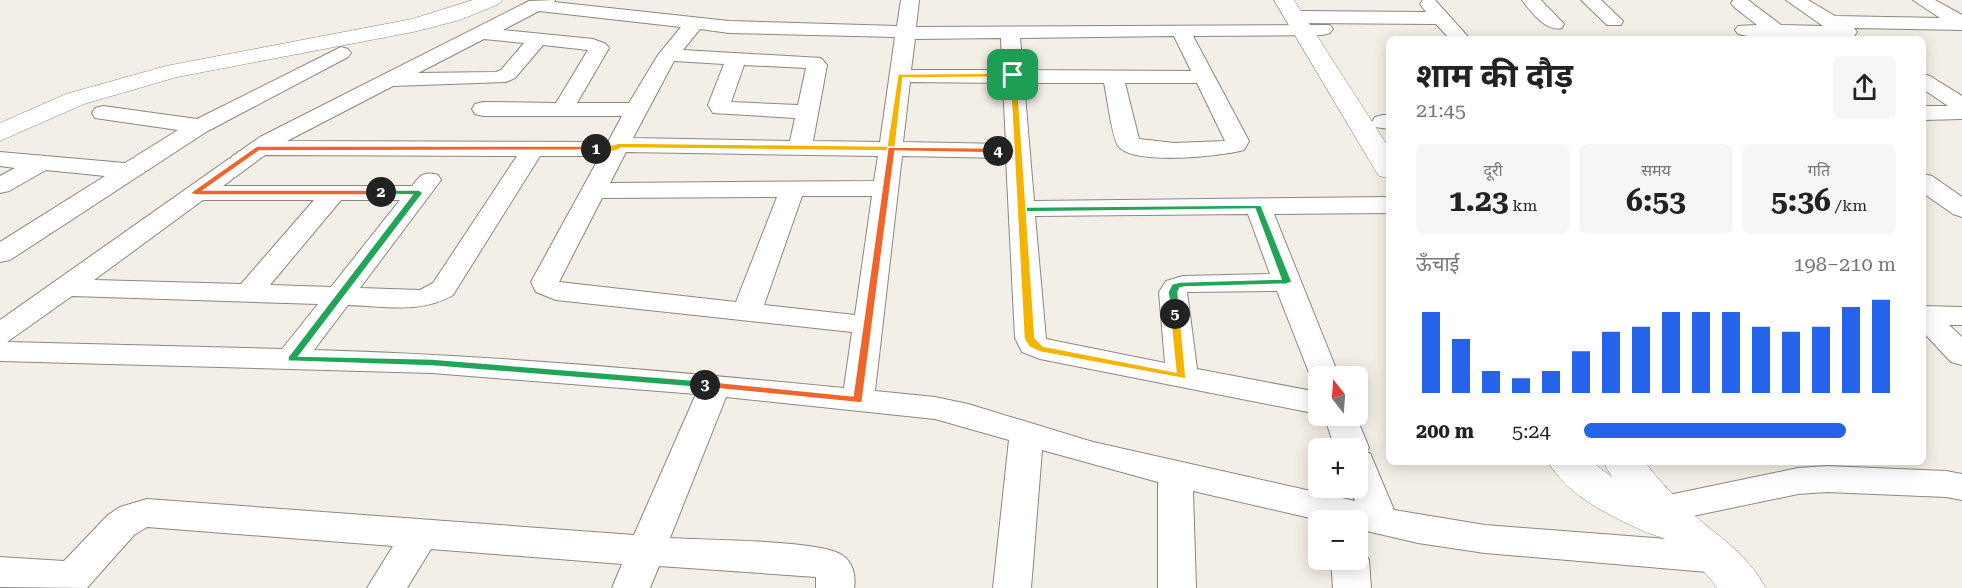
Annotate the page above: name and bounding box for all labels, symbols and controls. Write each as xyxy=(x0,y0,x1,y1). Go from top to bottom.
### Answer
pin xyxy=(987,49,1038,100)
text: शाम की दौड़ xyxy=(1416,56,1573,95)
button: share xyxy=(1833,56,1896,119)
icon: arrive xyxy=(996,58,1029,91)
text: 21:45 xyxy=(1416,98,1466,122)
pin: 1 xyxy=(581,134,611,164)
pin: 4 xyxy=(983,136,1013,166)
text: 1 xyxy=(592,139,600,158)
text: 4 xyxy=(994,141,1002,160)
text: दूरी xyxy=(1483,161,1503,180)
text: समय xyxy=(1641,161,1671,180)
text: गति xyxy=(1808,161,1830,180)
pin: 2 xyxy=(366,177,396,207)
text: 2 xyxy=(377,182,385,201)
text: 1.23 xyxy=(1449,183,1509,218)
text: 6:53 xyxy=(1626,183,1686,218)
text: 5:36 xyxy=(1771,183,1831,218)
text: km xyxy=(1509,196,1537,215)
text: /km xyxy=(1831,196,1867,215)
text: ऊँचाई xyxy=(1416,252,1459,276)
text: 198–210 m xyxy=(1793,252,1896,276)
pin: 5 xyxy=(1160,299,1190,329)
text: 5 xyxy=(1171,304,1179,323)
north arrow xyxy=(1308,366,1368,426)
map controls xyxy=(1308,366,1368,570)
pin: 3 xyxy=(690,370,720,400)
text: 3 xyxy=(701,375,709,394)
text: 200 m xyxy=(1416,419,1474,443)
text: 5:24 xyxy=(1512,419,1551,443)
button: + xyxy=(1308,438,1368,498)
button: − xyxy=(1308,510,1368,570)

